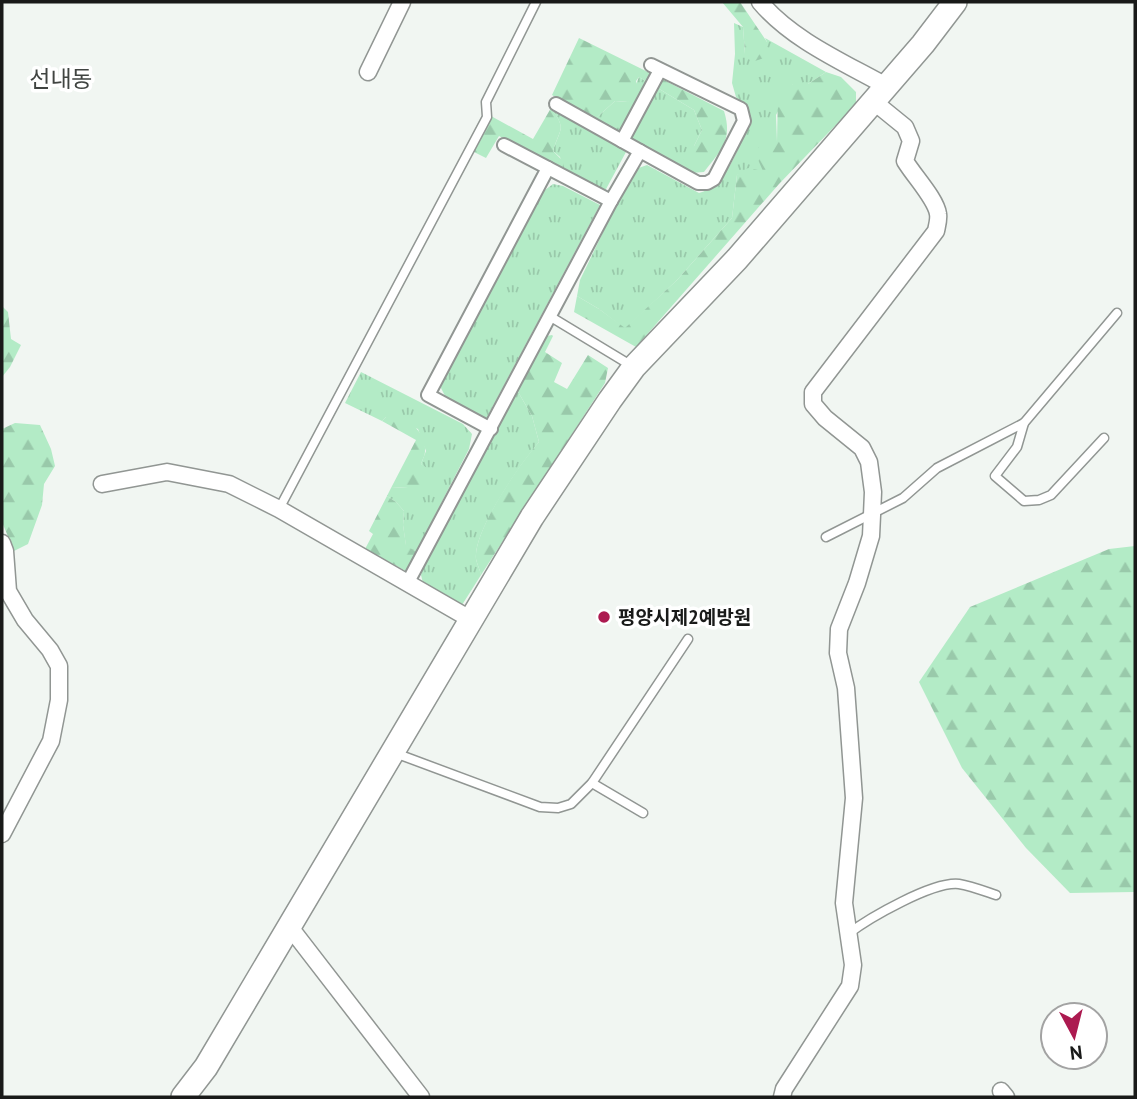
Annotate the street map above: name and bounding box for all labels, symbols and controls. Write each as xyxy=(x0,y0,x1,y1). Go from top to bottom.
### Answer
district label: 선내동 xyxy=(29,64,93,93)
place label: 평양시제2예방원 xyxy=(618,605,751,629)
marker: 평양시제2예방원 xyxy=(596,609,612,625)
north arrow xyxy=(1039,1001,1109,1071)
text: N xyxy=(1068,1040,1084,1066)

